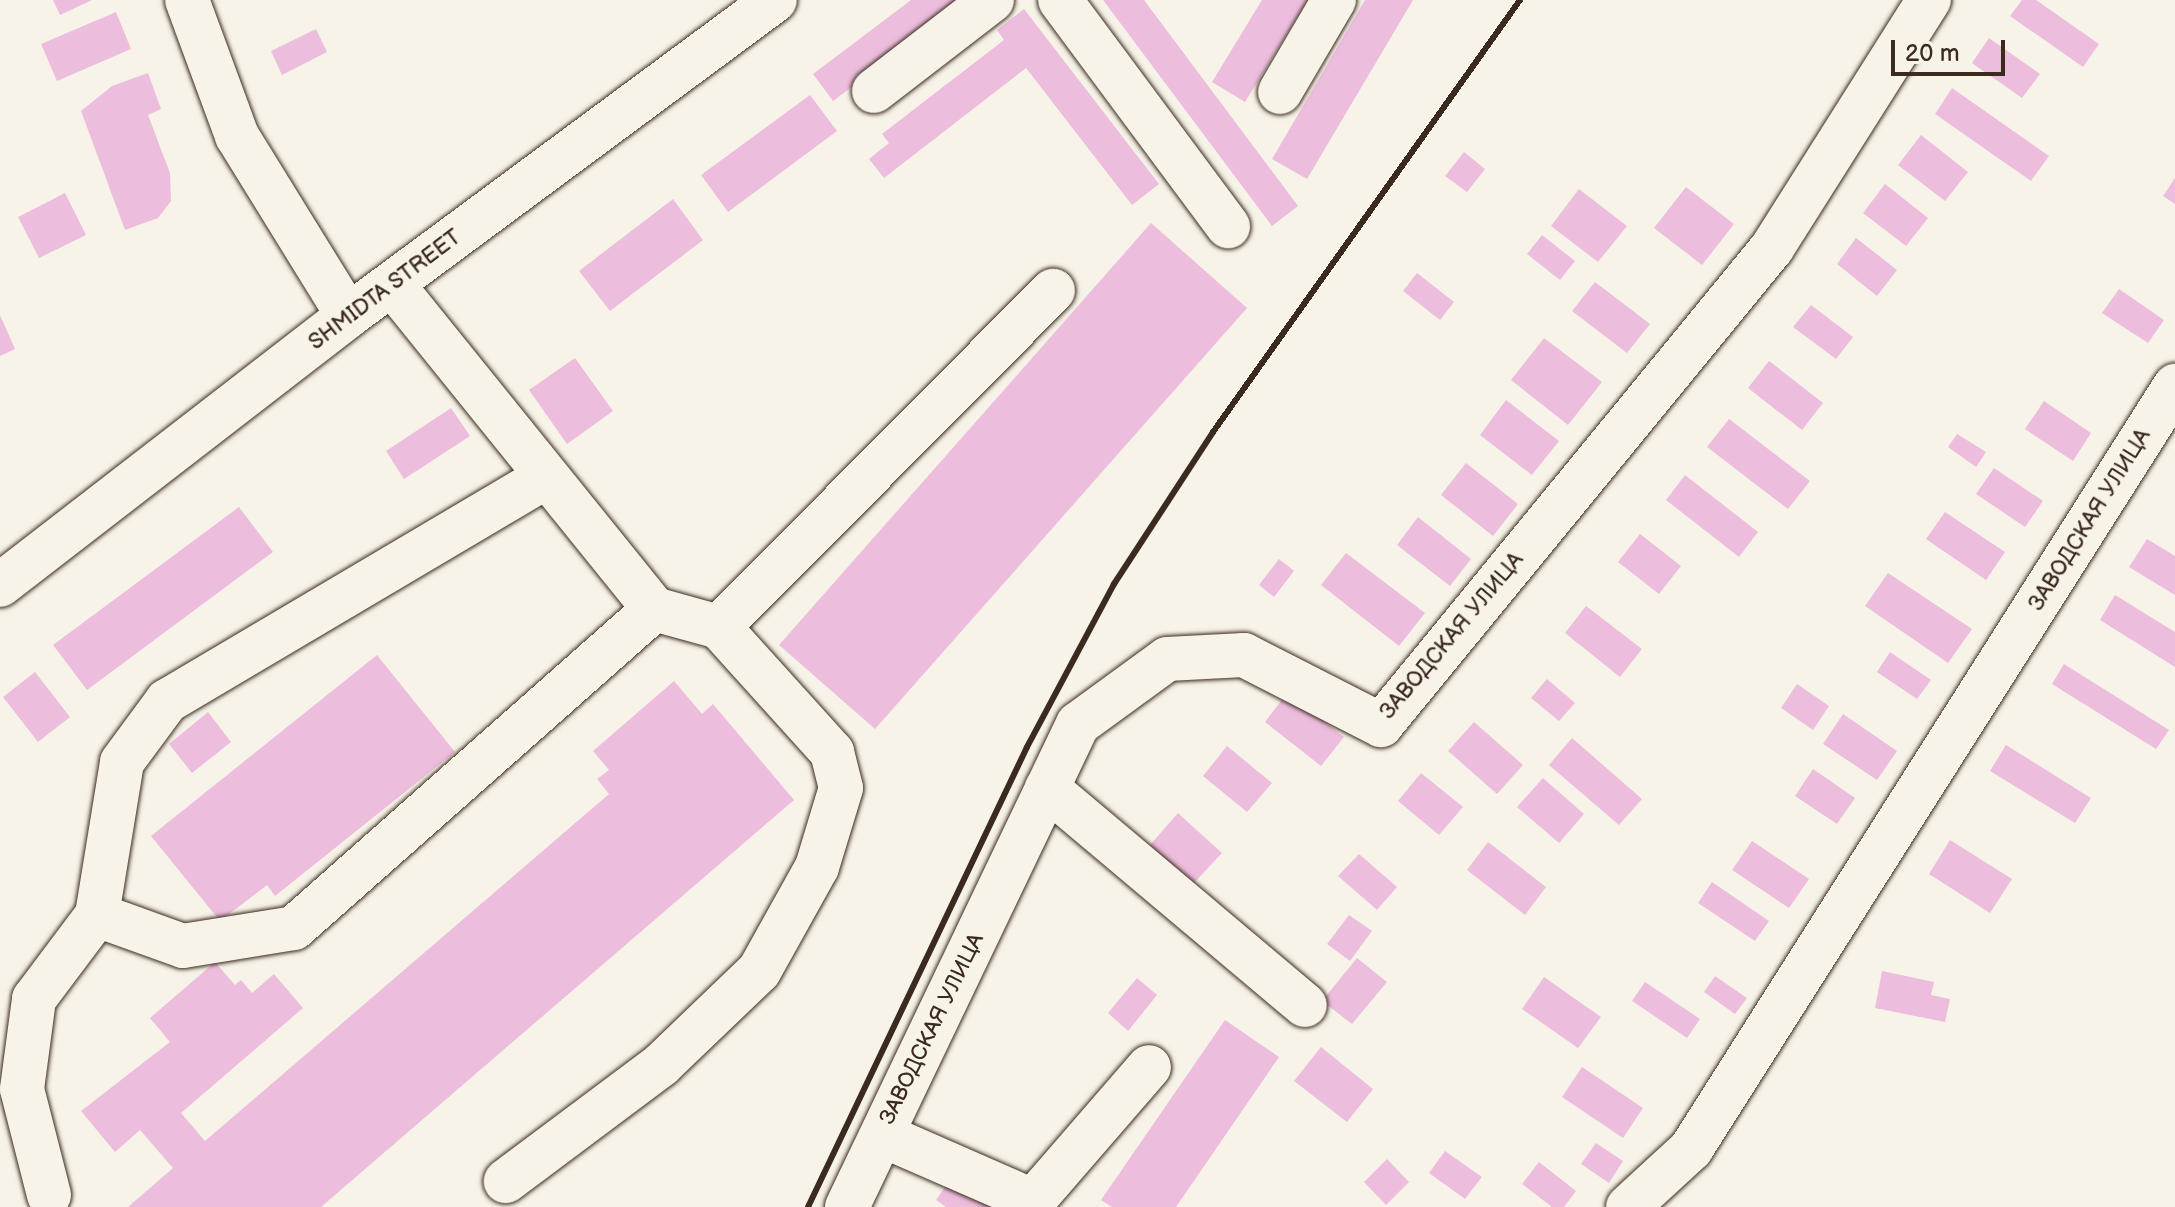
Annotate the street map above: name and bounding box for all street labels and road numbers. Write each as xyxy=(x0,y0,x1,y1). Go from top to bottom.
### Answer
street label: SHMIDTA STREET xyxy=(303,224,467,356)
street label: ЗАВОДСКАЯ УЛИЦА xyxy=(2023,424,2157,616)
street label: ЗАВОДСКАЯ УЛИЦА xyxy=(1375,547,1529,725)
street label: ЗАВОДСКАЯ УЛИЦА xyxy=(874,929,990,1129)

